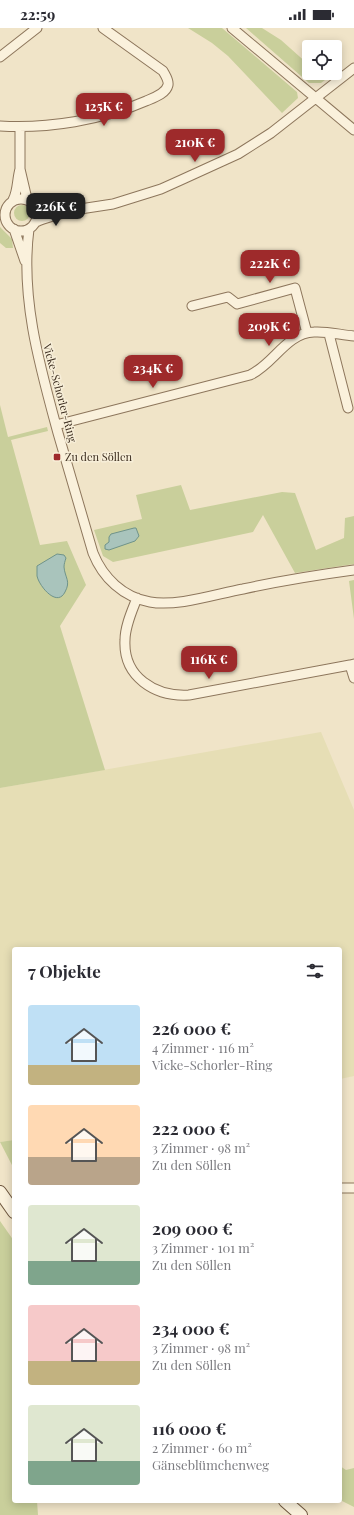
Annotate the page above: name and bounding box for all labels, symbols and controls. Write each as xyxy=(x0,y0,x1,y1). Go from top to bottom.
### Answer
text: 22:59 xyxy=(20,4,55,24)
map controls xyxy=(302,40,342,80)
button: locate xyxy=(302,40,342,80)
pin: 125K € xyxy=(71,93,137,127)
text: 125K € xyxy=(85,97,123,114)
pin: 210K € xyxy=(162,129,228,163)
text: 210K € xyxy=(175,133,215,150)
pin: 226K € xyxy=(23,193,89,227)
text: 226K € xyxy=(35,197,77,214)
pin: 222K € xyxy=(237,250,303,284)
text: 222K € xyxy=(250,254,290,271)
pin: 209K € xyxy=(236,313,302,347)
text: 209K € xyxy=(248,317,290,334)
street label: Vicke-Schorler-Ring xyxy=(40,341,81,444)
pin: 234K € xyxy=(120,355,186,389)
text: 234K € xyxy=(133,359,173,376)
place label: Zu den Söllen xyxy=(65,449,132,464)
marker: Zu den Söllen xyxy=(52,452,62,462)
pin: 116K € xyxy=(176,646,242,680)
text: 116K € xyxy=(190,650,228,667)
text: 7 Objekte xyxy=(28,960,101,982)
icon: filters xyxy=(304,960,326,982)
text: 226 000 € xyxy=(152,1017,231,1039)
icon: home xyxy=(60,1021,108,1069)
text: 4 Zimmer · 116 m² xyxy=(152,1039,254,1056)
text: Vicke-Schorler-Ring xyxy=(152,1056,272,1073)
text: 222 000 € xyxy=(152,1117,230,1139)
icon: home xyxy=(60,1121,108,1169)
text: 3 Zimmer · 98 m² xyxy=(152,1139,250,1156)
text: Zu den Söllen xyxy=(152,1156,231,1173)
text: 209 000 € xyxy=(152,1217,233,1239)
icon: home xyxy=(60,1221,108,1269)
text: 3 Zimmer · 101 m² xyxy=(152,1239,254,1256)
text: Zu den Söllen xyxy=(152,1256,231,1273)
text: 234 000 € xyxy=(152,1317,230,1339)
icon: home xyxy=(60,1321,108,1369)
text: 3 Zimmer · 98 m² xyxy=(152,1339,250,1356)
text: Zu den Söllen xyxy=(152,1356,231,1373)
text: 116 000 € xyxy=(152,1417,226,1439)
icon: home xyxy=(60,1421,108,1469)
text: 2 Zimmer · 60 m² xyxy=(152,1439,252,1456)
text: Gänseblümchenweg xyxy=(152,1456,269,1473)

